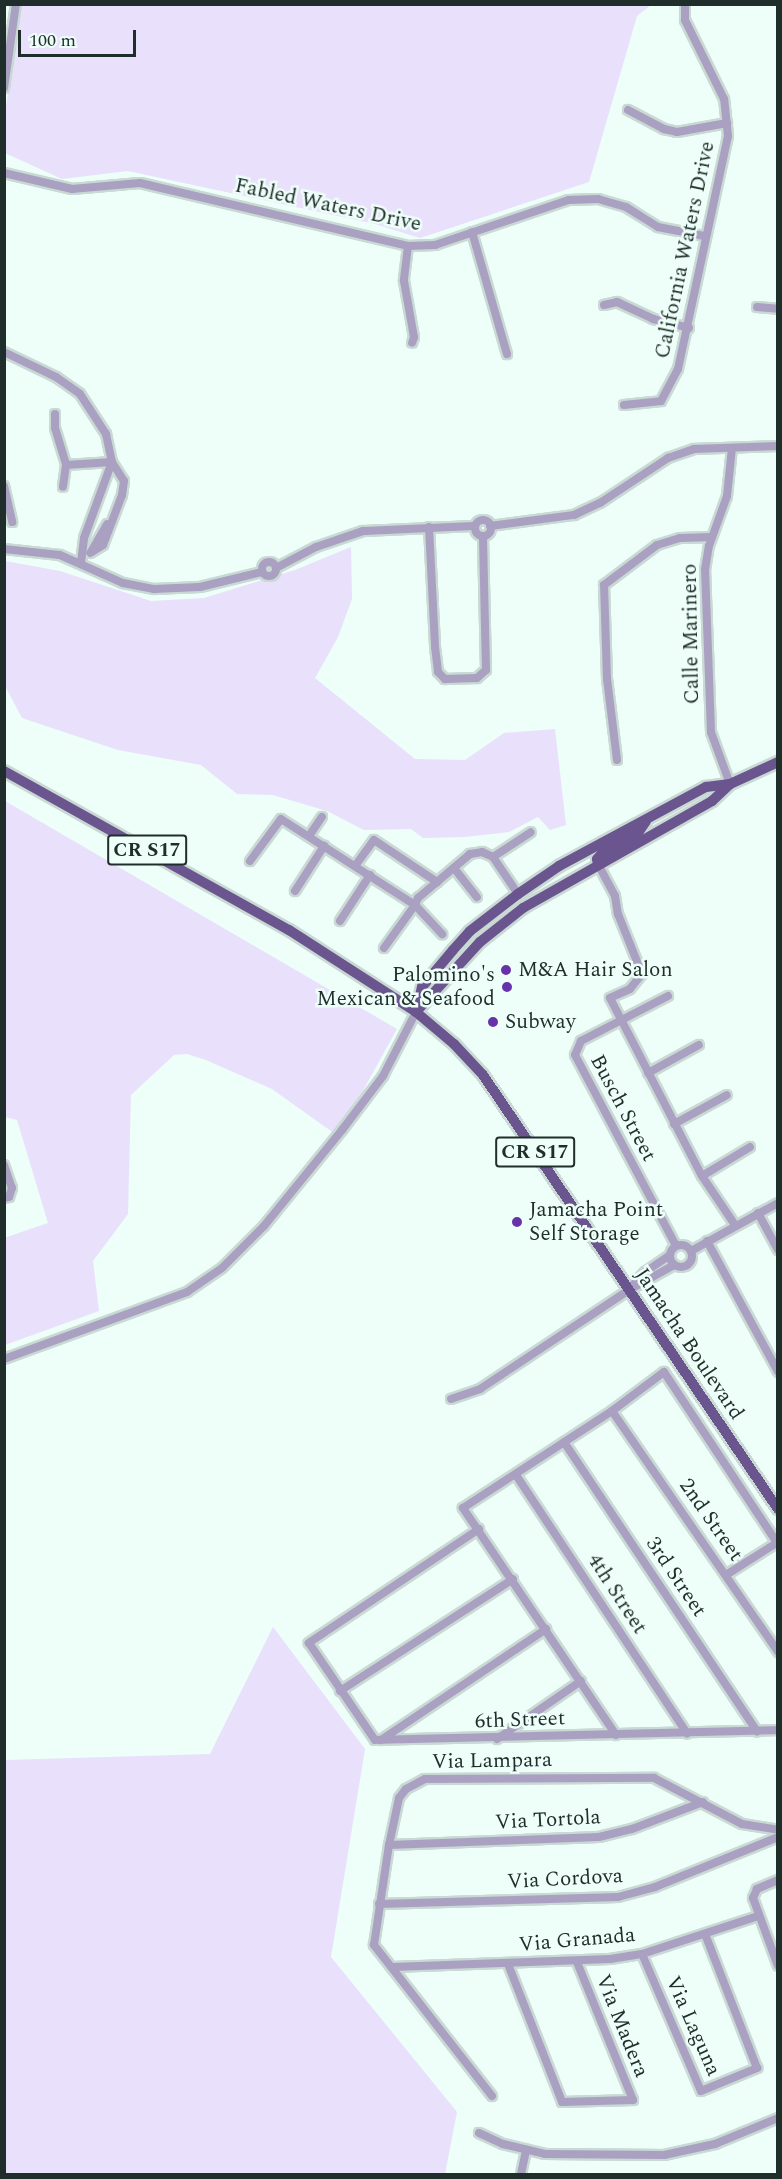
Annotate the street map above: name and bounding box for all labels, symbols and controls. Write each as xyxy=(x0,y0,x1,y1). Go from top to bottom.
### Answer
scale bar xyxy=(21,18,140,56)
text: 100 m xyxy=(29,27,76,54)
street label: California Waters Drive xyxy=(650,139,720,361)
street label: Fabled Waters Drive xyxy=(233,173,423,237)
street label: Calle Marinero xyxy=(677,564,705,704)
road number: CR S17 xyxy=(106,833,188,867)
place label: M&A Hair Salon xyxy=(518,957,673,983)
place label: Palomino's Mexican & Seafood xyxy=(317,962,495,1012)
marker: M&A Hair Salon xyxy=(499,963,513,977)
marker: Palomino's Mexican & Seafood xyxy=(500,980,514,994)
place label: Subway xyxy=(505,1009,576,1035)
marker: Subway xyxy=(486,1015,500,1029)
street label: Busch Street xyxy=(584,1050,662,1166)
road number: CR S17 xyxy=(494,1135,576,1169)
place label: Jamacha Point Self Storage xyxy=(529,1197,663,1247)
marker: Jamacha Point Self Storage xyxy=(510,1215,524,1229)
street label: Jamacha Boulevard xyxy=(629,1263,749,1425)
street label: 2nd Street xyxy=(673,1474,749,1566)
street label: 3rd Street xyxy=(640,1532,712,1622)
street label: 4th Street xyxy=(582,1549,652,1639)
street label: 6th Street xyxy=(474,1706,566,1734)
street label: Via Lampara xyxy=(432,1747,552,1775)
street label: Via Tortola xyxy=(495,1805,601,1835)
street label: Via Cordova xyxy=(506,1863,624,1895)
street label: Via Granada xyxy=(518,1922,636,1958)
street label: Via Madera xyxy=(590,1971,654,2081)
street label: Via Laguna xyxy=(660,1972,726,2080)

